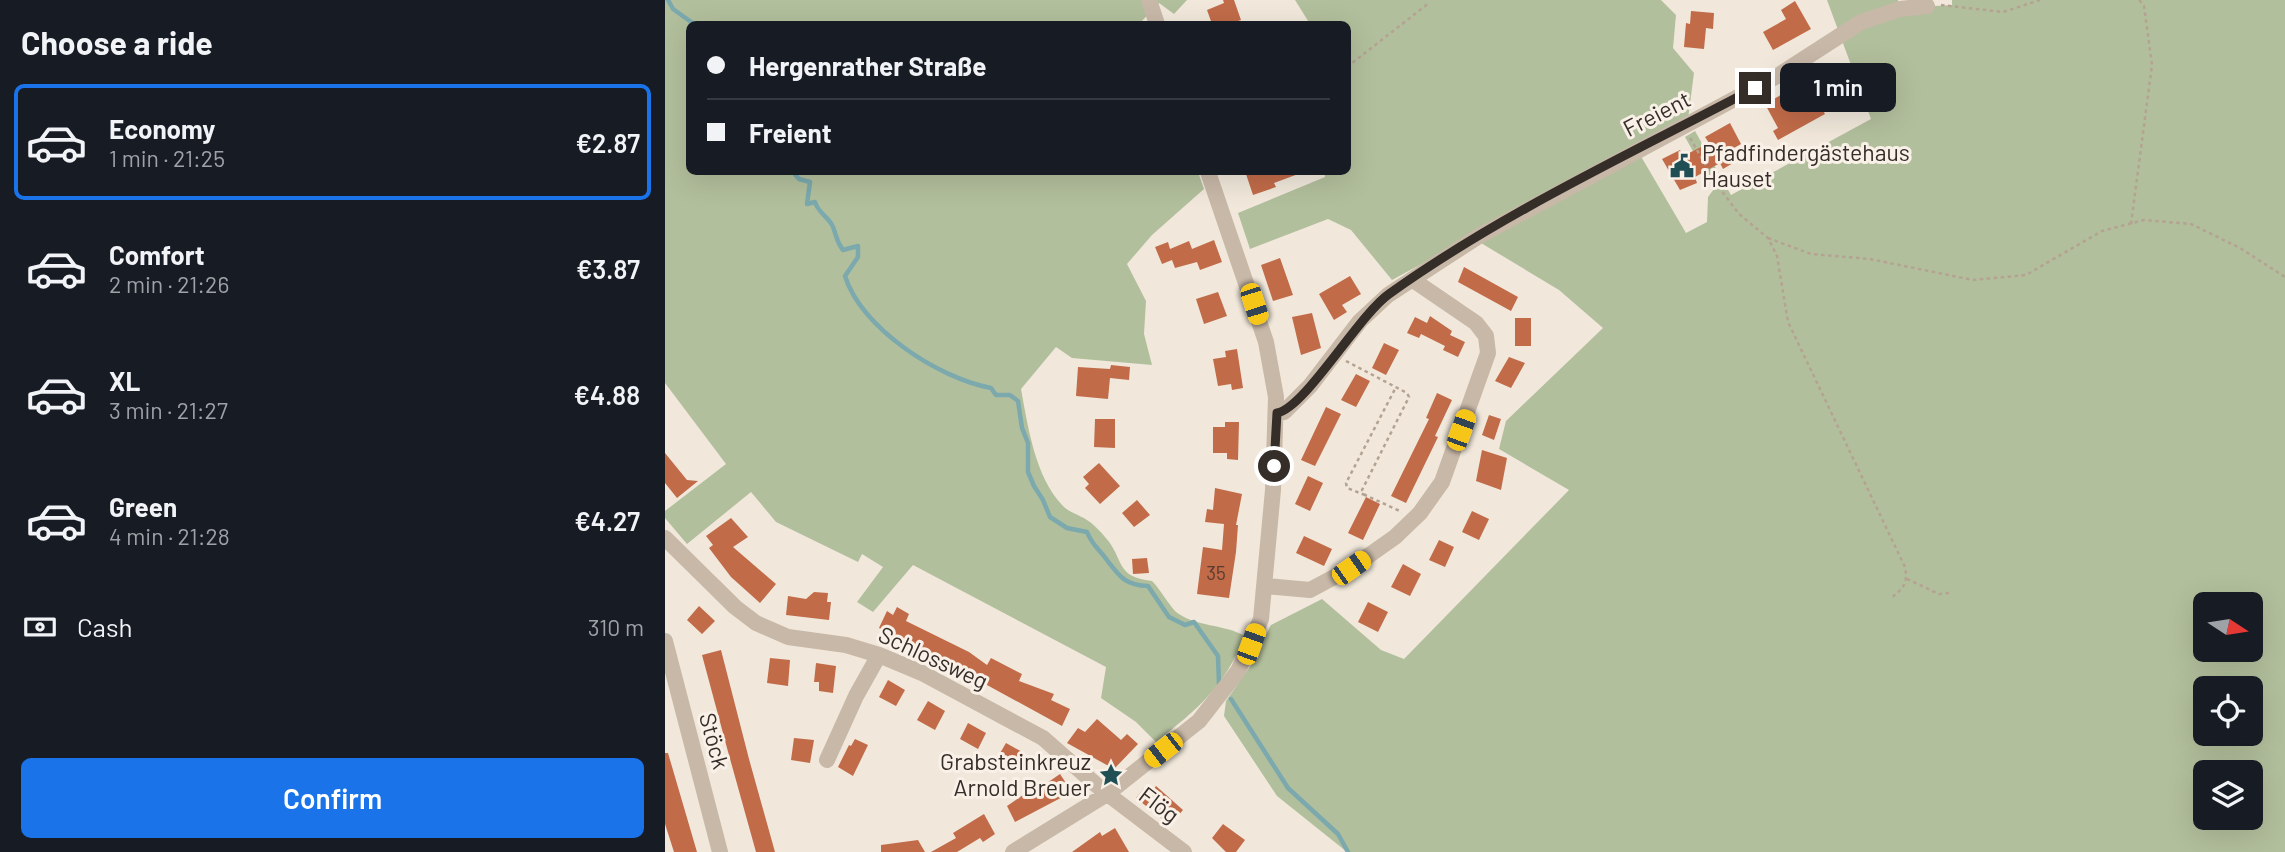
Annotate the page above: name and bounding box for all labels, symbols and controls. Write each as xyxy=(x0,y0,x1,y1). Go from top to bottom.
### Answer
text: Choose a ride xyxy=(21,23,213,61)
text: Hergenrather Straße xyxy=(749,50,986,81)
callout: 1 min xyxy=(1779,64,1895,112)
route end xyxy=(1739,72,1771,104)
text: 1 min xyxy=(1813,73,1863,101)
street label: Freient xyxy=(1618,84,1695,142)
icon: car xyxy=(25,111,88,174)
text: Economy xyxy=(109,113,215,144)
text: Freient xyxy=(749,117,832,148)
text: €2.87 xyxy=(576,127,640,158)
place label: Pfadfindergästehaus Hauset xyxy=(1702,138,1910,192)
text: 1 min · 21:25 xyxy=(109,144,225,172)
public building icon: Pfadfindergästehaus Hauset xyxy=(1668,152,1696,180)
icon: car xyxy=(25,237,88,300)
text: Comfort xyxy=(109,239,205,270)
text: €3.87 xyxy=(576,253,640,284)
text: 2 min · 21:26 xyxy=(109,270,229,298)
car xyxy=(1238,281,1271,327)
icon: car xyxy=(25,363,88,426)
text: XL xyxy=(109,365,140,396)
text: €4.88 xyxy=(573,379,640,410)
text: 3 min · 21:27 xyxy=(109,396,228,424)
car xyxy=(1444,407,1479,453)
route start xyxy=(1258,450,1290,482)
icon: car xyxy=(25,489,88,552)
text: Green xyxy=(109,491,177,522)
text: €4.27 xyxy=(574,505,640,536)
text: 4 min · 21:28 xyxy=(109,522,230,550)
car xyxy=(1328,547,1375,589)
house number: 35 xyxy=(1206,561,1226,584)
north arrow xyxy=(2193,592,2263,662)
map controls xyxy=(2193,592,2263,830)
icon: cash xyxy=(21,608,59,646)
text: Cash xyxy=(77,611,132,642)
text: 310 m xyxy=(588,613,644,641)
street label: Schlossweg xyxy=(874,620,993,695)
car xyxy=(1234,621,1269,667)
button: locate xyxy=(2193,676,2263,746)
street label: Stöck xyxy=(694,709,736,772)
car xyxy=(1140,729,1187,771)
place label: Grabsteinkreuz Arnold Breuer xyxy=(940,747,1092,801)
button: Confirm xyxy=(21,758,644,838)
button: layers xyxy=(2193,760,2263,830)
place icon: Grabsteinkreuz Arnold Breuer xyxy=(1097,761,1125,789)
street label: Flög xyxy=(1134,780,1185,828)

